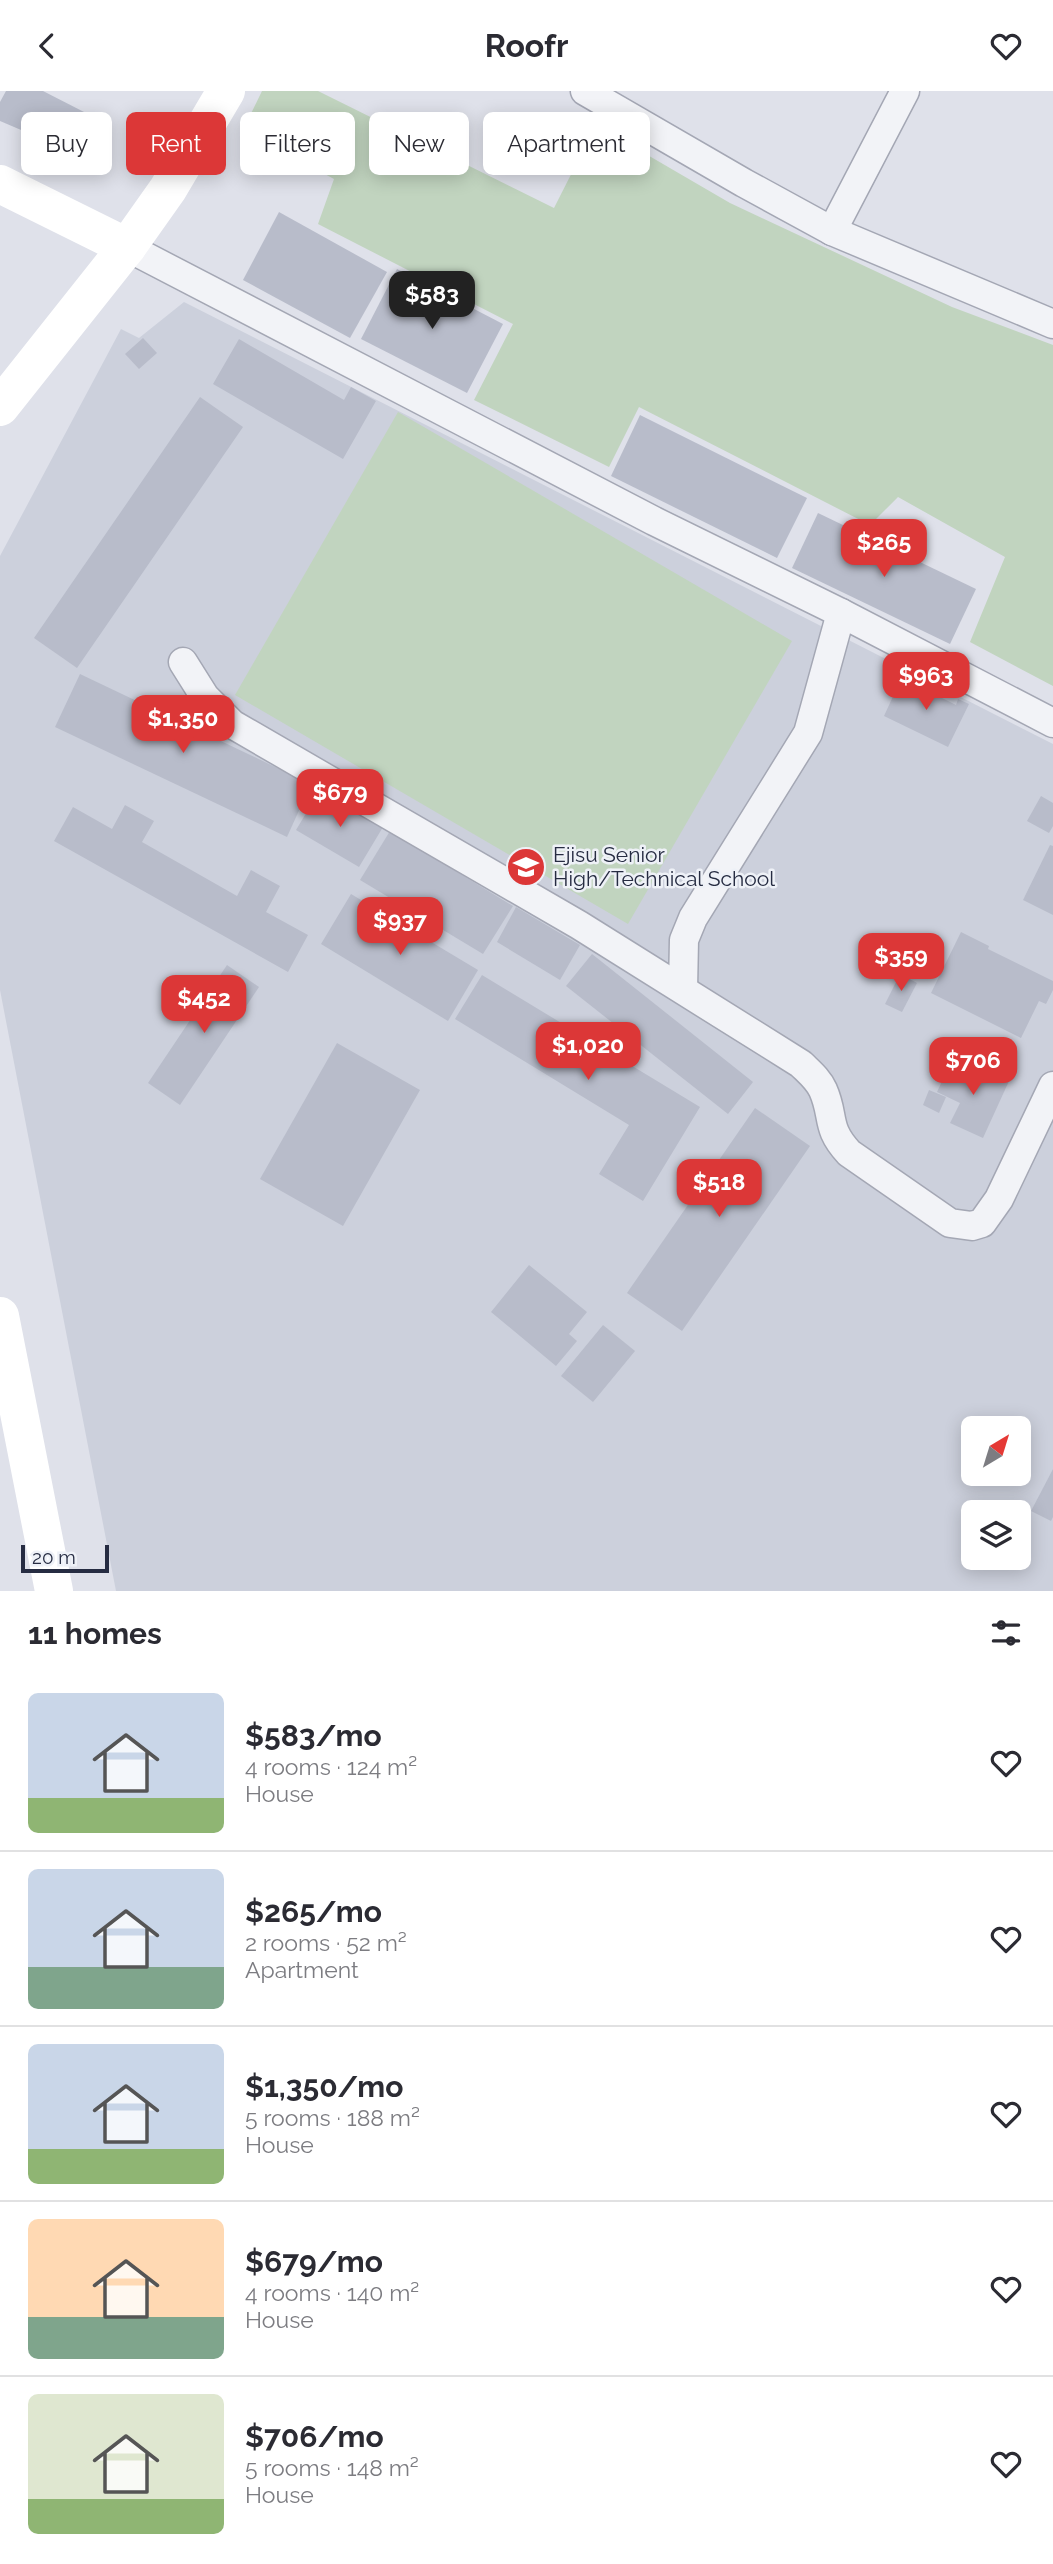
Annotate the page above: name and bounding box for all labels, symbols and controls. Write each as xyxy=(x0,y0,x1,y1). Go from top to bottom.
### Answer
icon: back xyxy=(28,27,66,65)
text: Roofr xyxy=(485,27,568,64)
icon: heart xyxy=(987,27,1025,65)
chip: Buy xyxy=(21,112,112,175)
chip: Rent xyxy=(126,112,226,175)
chip: Filters xyxy=(240,112,355,175)
chip: New xyxy=(369,112,469,175)
chip: Apartment xyxy=(483,112,650,175)
pin: $583 xyxy=(391,271,473,331)
text: $583 xyxy=(405,280,459,307)
pin: $265 xyxy=(843,519,925,579)
text: $265 xyxy=(857,528,911,555)
pin: $963 xyxy=(885,653,967,712)
text: $963 xyxy=(899,661,953,688)
pin: $1,350 xyxy=(126,695,240,755)
text: $1,350 xyxy=(148,704,218,731)
pin: $679 xyxy=(299,769,381,829)
text: $679 xyxy=(313,778,368,805)
place label: Ejisu Senior High/Technical School xyxy=(553,842,775,891)
school or university icon: Ejisu Senior High/Technical School xyxy=(505,846,547,888)
pin: $937 xyxy=(359,897,441,957)
text: $937 xyxy=(373,906,427,933)
pin: $359 xyxy=(860,933,942,993)
text: $359 xyxy=(874,942,928,969)
pin: $452 xyxy=(163,975,245,1035)
text: $452 xyxy=(177,984,231,1011)
pin: $1,020 xyxy=(531,1023,645,1082)
text: $1,020 xyxy=(552,1031,624,1058)
pin: $706 xyxy=(932,1037,1014,1097)
text: $706 xyxy=(945,1046,1001,1073)
pin: $518 xyxy=(678,1159,760,1219)
text: $518 xyxy=(693,1168,745,1195)
north arrow xyxy=(961,1416,1031,1486)
map controls xyxy=(961,1416,1031,1570)
button: layers xyxy=(961,1500,1031,1570)
scale bar xyxy=(21,1542,108,1574)
text: 20 m xyxy=(32,1546,76,1568)
icon: filters xyxy=(987,1614,1025,1652)
text: 11 homes xyxy=(28,1616,162,1651)
text: $583/mo xyxy=(245,1718,382,1753)
icon: home xyxy=(84,1721,168,1805)
icon: heart xyxy=(987,1744,1025,1782)
text: 4 rooms · 124 m² xyxy=(245,1753,417,1780)
text: House xyxy=(245,1780,314,1807)
text: $265/mo xyxy=(245,1894,382,1929)
icon: home xyxy=(84,1897,168,1981)
icon: heart xyxy=(987,1920,1025,1958)
text: 2 rooms · 52 m² xyxy=(245,1929,407,1956)
text: Apartment xyxy=(245,1956,359,1983)
text: $1,350/mo xyxy=(245,2069,403,2104)
icon: home xyxy=(84,2072,168,2156)
icon: heart xyxy=(987,2095,1025,2133)
text: 5 rooms · 188 m² xyxy=(245,2104,420,2131)
text: House xyxy=(245,2131,314,2158)
text: $679/mo xyxy=(245,2244,383,2279)
icon: home xyxy=(84,2247,168,2331)
icon: heart xyxy=(987,2270,1025,2308)
text: 4 rooms · 140 m² xyxy=(245,2279,419,2306)
text: House xyxy=(245,2306,314,2333)
text: $706/mo xyxy=(245,2419,384,2454)
icon: home xyxy=(84,2422,168,2506)
icon: heart xyxy=(987,2445,1025,2483)
text: 5 rooms · 148 m² xyxy=(245,2454,419,2481)
text: House xyxy=(245,2481,314,2508)

